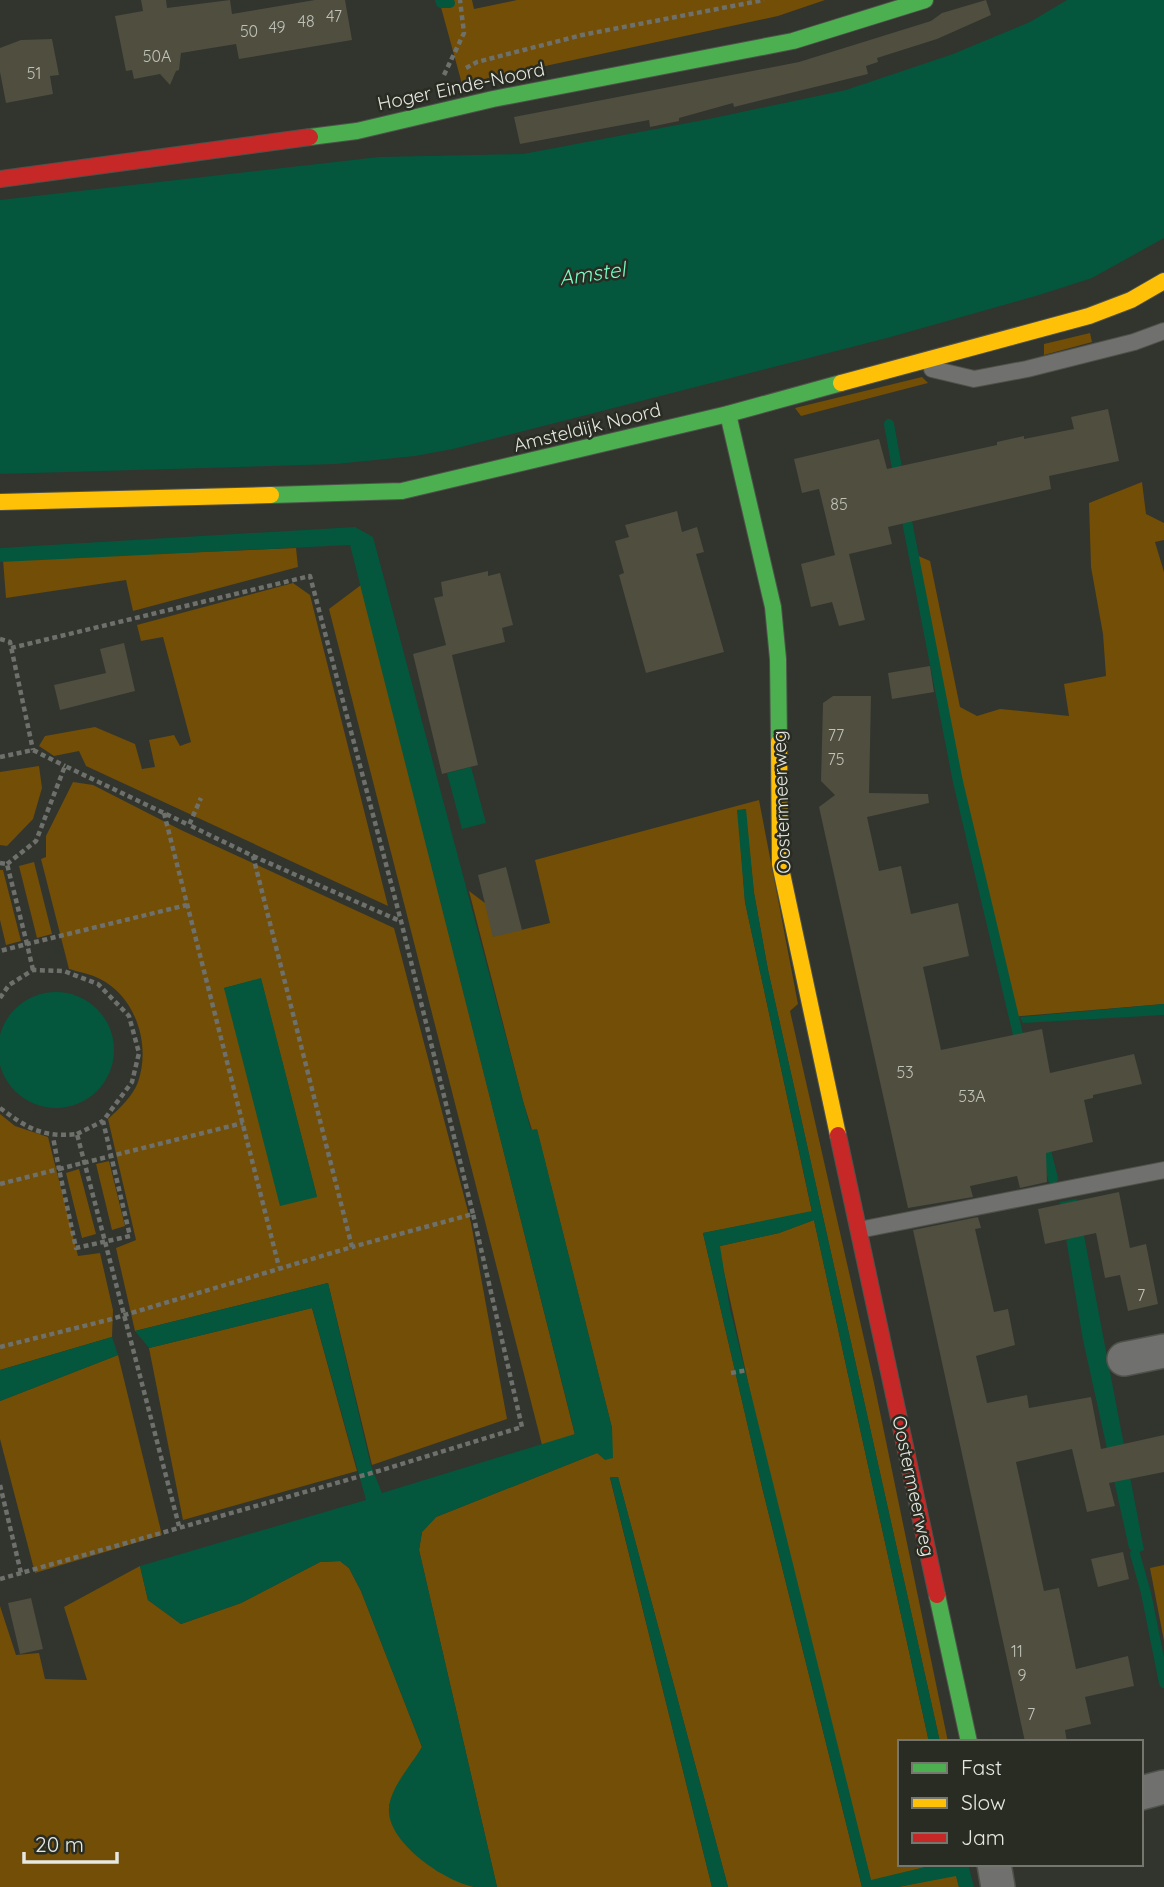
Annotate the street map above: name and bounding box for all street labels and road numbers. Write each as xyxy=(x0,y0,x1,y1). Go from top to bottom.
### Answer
street label: Hoger Einde-Noord xyxy=(375,57,547,115)
street label: Amsteldijk Noord xyxy=(511,397,663,457)
street label: Oostermeerweg xyxy=(767,730,795,874)
street label: Oostermeerweg xyxy=(887,1413,941,1559)

